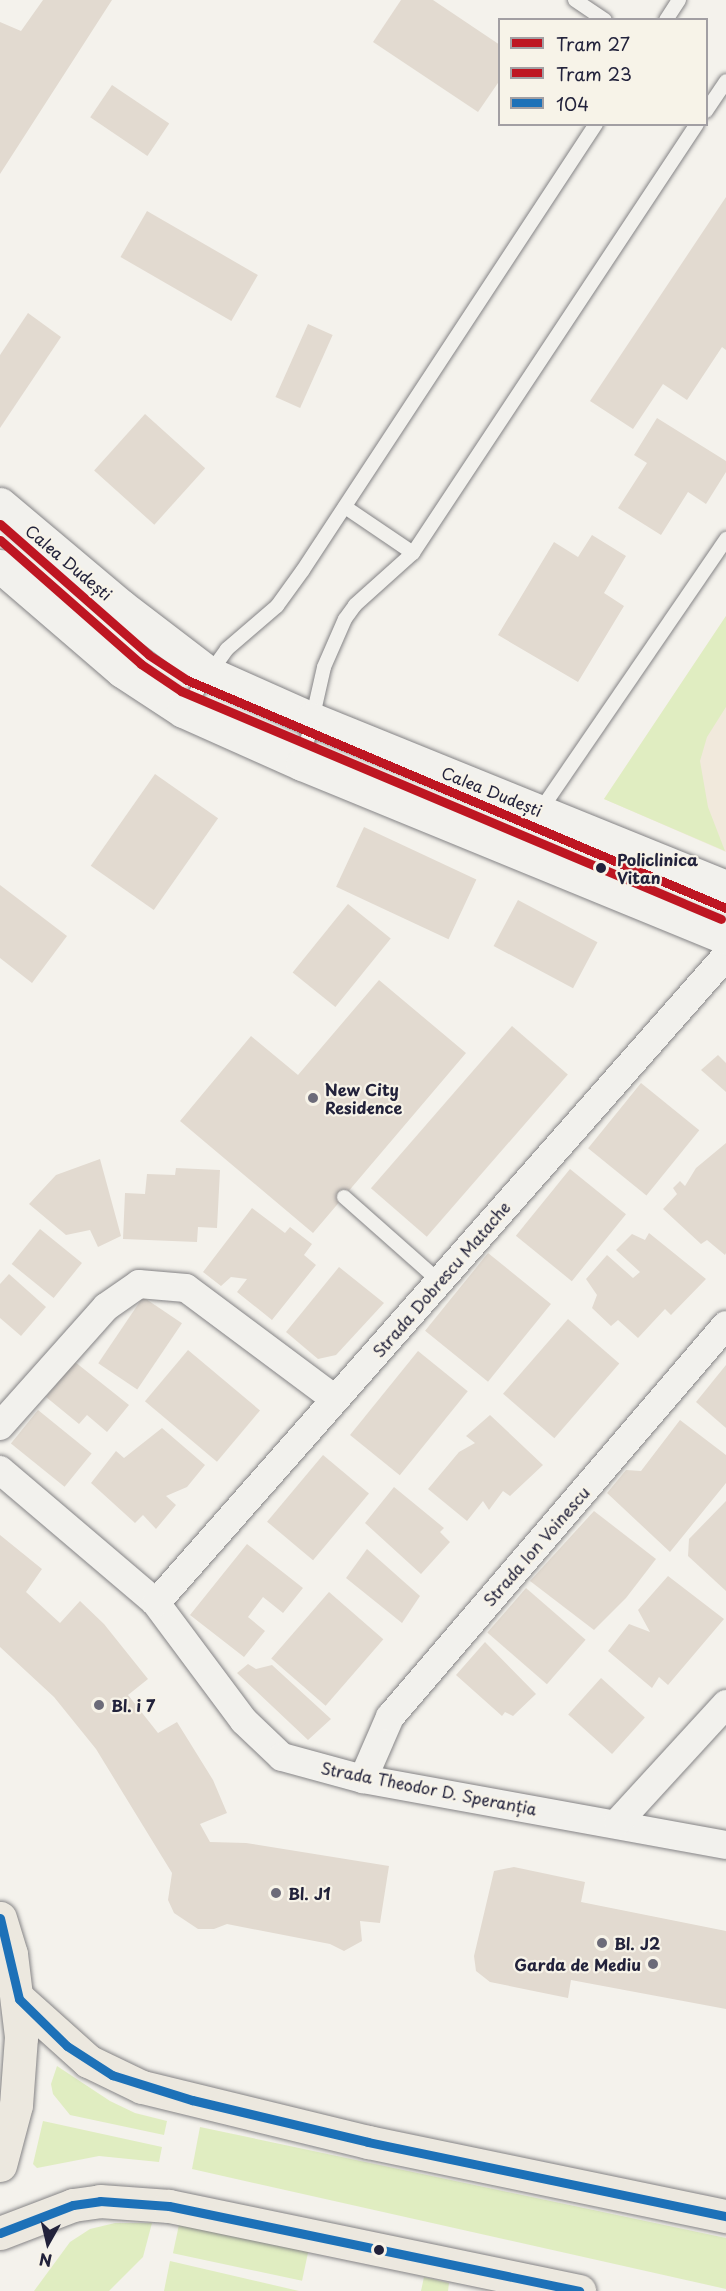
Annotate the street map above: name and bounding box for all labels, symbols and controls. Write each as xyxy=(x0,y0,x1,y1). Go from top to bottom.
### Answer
legend xyxy=(498,18,708,126)
text: Tram 27 xyxy=(556,30,630,57)
text: Tram 23 xyxy=(556,60,632,87)
text: 104 xyxy=(556,90,589,117)
street label: Calea Dudești xyxy=(21,520,117,604)
street label: Calea Dudești xyxy=(438,762,546,820)
place label: Policlinica Vitan xyxy=(617,849,698,887)
marker: Policlinica Vitan xyxy=(590,857,612,879)
place label: New City Residence xyxy=(325,1079,402,1117)
marker: New City Residence xyxy=(306,1091,320,1105)
street label: Strada Dobrescu Matache xyxy=(368,1197,514,1361)
street label: Strada Ion Voinescu xyxy=(479,1482,593,1610)
place label: Bl. i 7 xyxy=(111,1695,156,1715)
marker: Bl. i 7 xyxy=(92,1698,106,1712)
street label: Strada Theodor D. Speranția xyxy=(318,1757,540,1819)
place label: Bl. J1 xyxy=(288,1883,331,1903)
marker: Bl. J1 xyxy=(269,1886,283,1900)
place label: Bl. J2 xyxy=(614,1933,660,1953)
marker: Bl. J2 xyxy=(595,1936,609,1950)
place label: Garda de Mediu xyxy=(513,1954,641,1974)
marker: Garda de Mediu xyxy=(646,1957,660,1971)
north arrow xyxy=(18,2213,78,2273)
unlabelled marker xyxy=(373,2244,385,2256)
text: N xyxy=(38,2248,53,2274)

